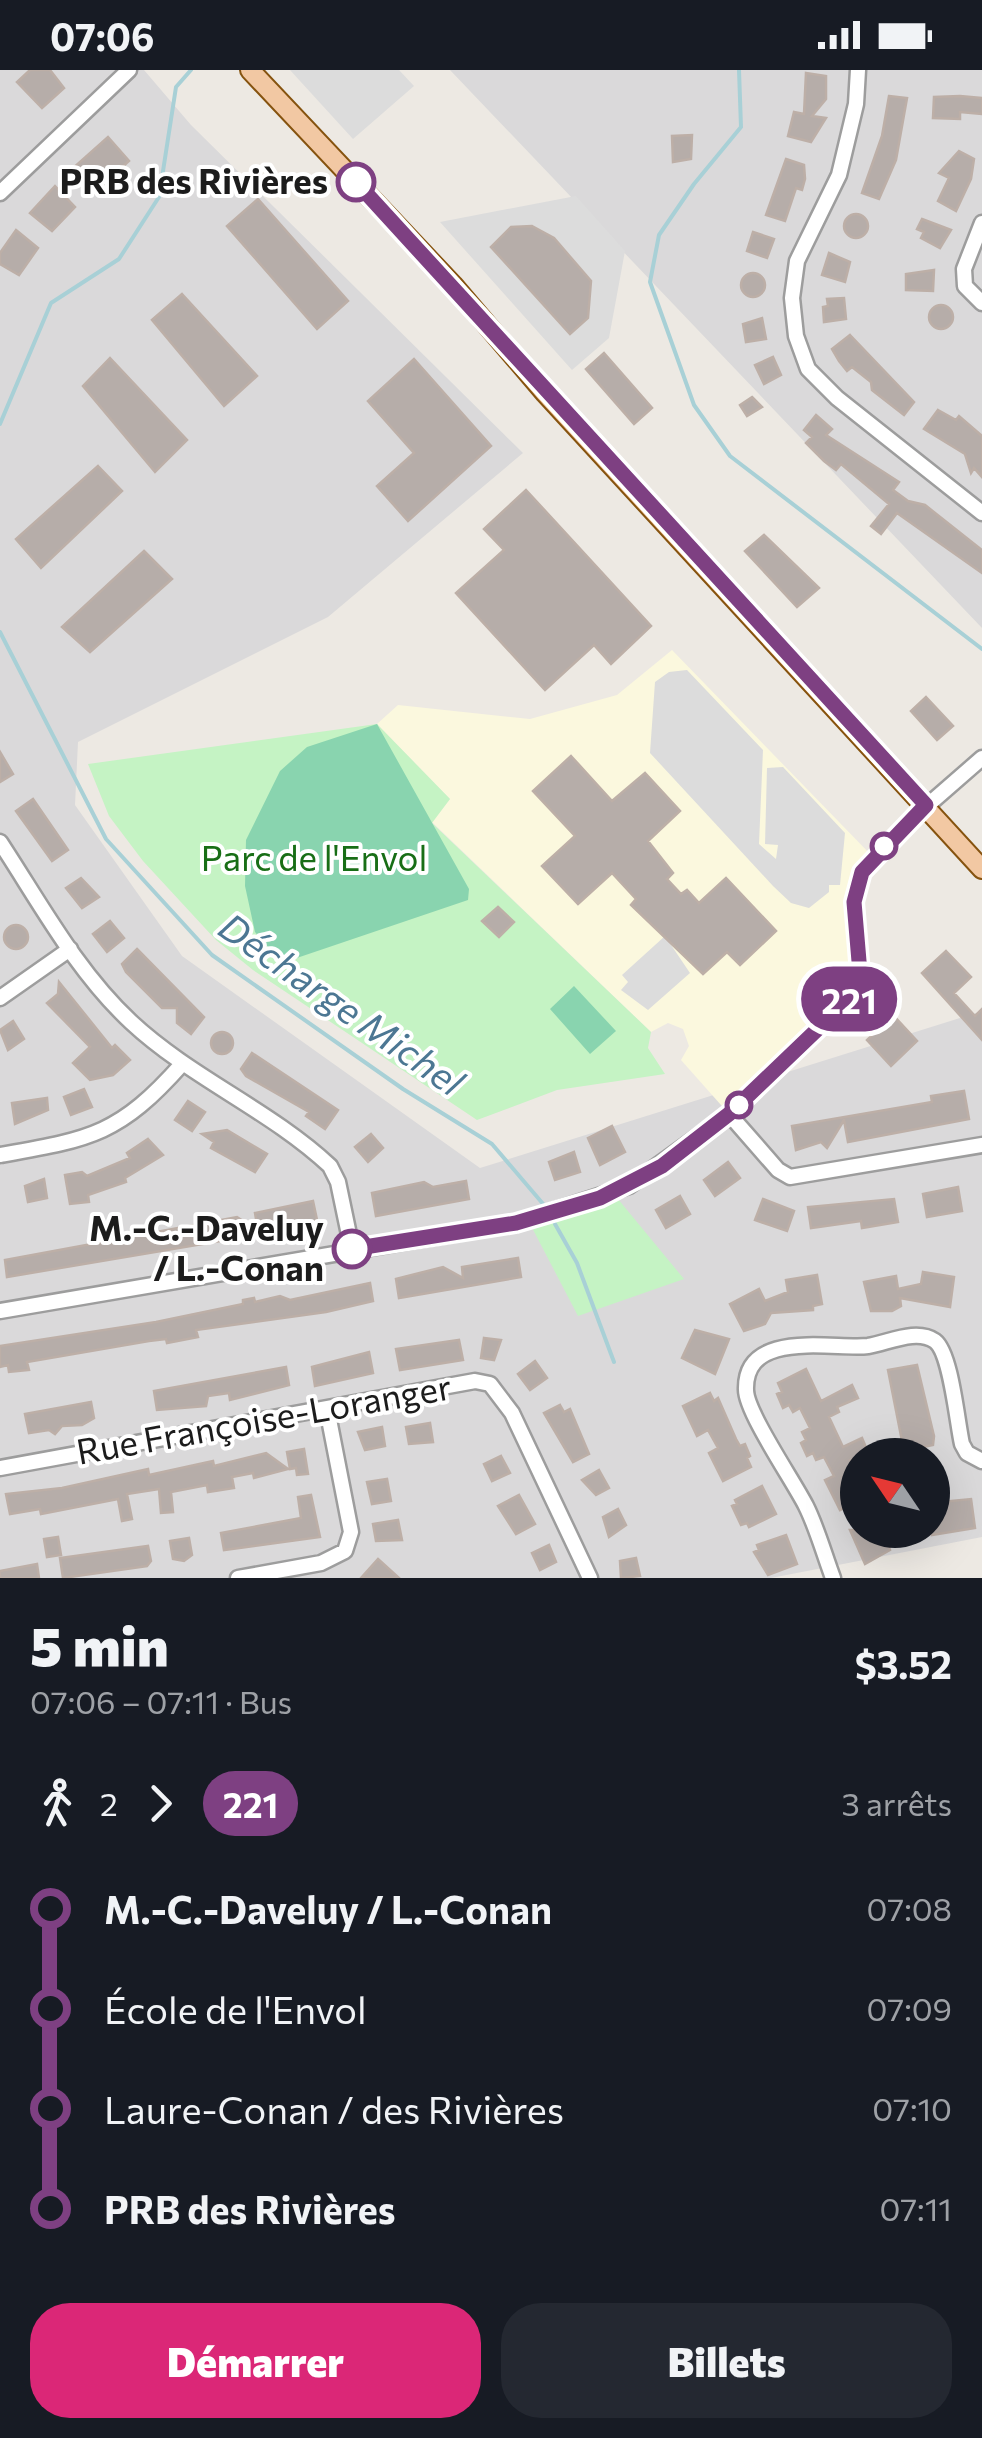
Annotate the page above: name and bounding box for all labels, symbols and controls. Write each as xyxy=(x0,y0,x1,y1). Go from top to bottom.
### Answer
text: 07:06 xyxy=(50,12,155,59)
place label: PRB des Rivières xyxy=(59,158,328,201)
marker: PRB des Rivières xyxy=(337,163,375,201)
unlabelled marker xyxy=(871,833,897,859)
park label: Parc de l'Envol xyxy=(201,835,427,878)
water label: Décharge Michel xyxy=(211,901,475,1105)
line badge: 221 xyxy=(792,966,906,1032)
text: 221 xyxy=(821,978,877,1021)
unlabelled marker xyxy=(726,1092,752,1118)
place label: M.-C.-Daveluy / L.-Conan xyxy=(89,1205,324,1288)
marker: M.-C.-Daveluy / L.-Conan xyxy=(333,1230,371,1268)
street label: Rue Françoise-Loranger xyxy=(73,1363,454,1472)
north arrow xyxy=(840,1438,950,1548)
map controls xyxy=(840,1438,950,1548)
text: 5 min xyxy=(30,1610,169,1677)
text: $3.52 xyxy=(855,1640,952,1687)
text: 07:06 – 07:11 · Bus xyxy=(30,1681,292,1721)
icon: walk xyxy=(30,1776,85,1831)
icon: forward xyxy=(133,1776,188,1831)
text: 221 xyxy=(223,1782,278,1825)
text: 2 xyxy=(100,1783,118,1823)
text: 3 arrêts xyxy=(842,1783,952,1823)
text: M.-C.-Daveluy / L.-Conan xyxy=(104,1885,552,1932)
text: 07:08 xyxy=(866,1888,952,1928)
text: École de l'Envol xyxy=(104,1985,367,2032)
text: 07:09 xyxy=(866,1988,952,2028)
text: Laure-Conan / des Rivières xyxy=(104,2085,564,2132)
text: 07:10 xyxy=(872,2088,952,2128)
text: PRB des Rivières xyxy=(104,2185,396,2232)
text: 07:11 xyxy=(879,2188,952,2228)
button: Démarrer xyxy=(30,2303,481,2418)
button: Billets xyxy=(501,2303,952,2418)

